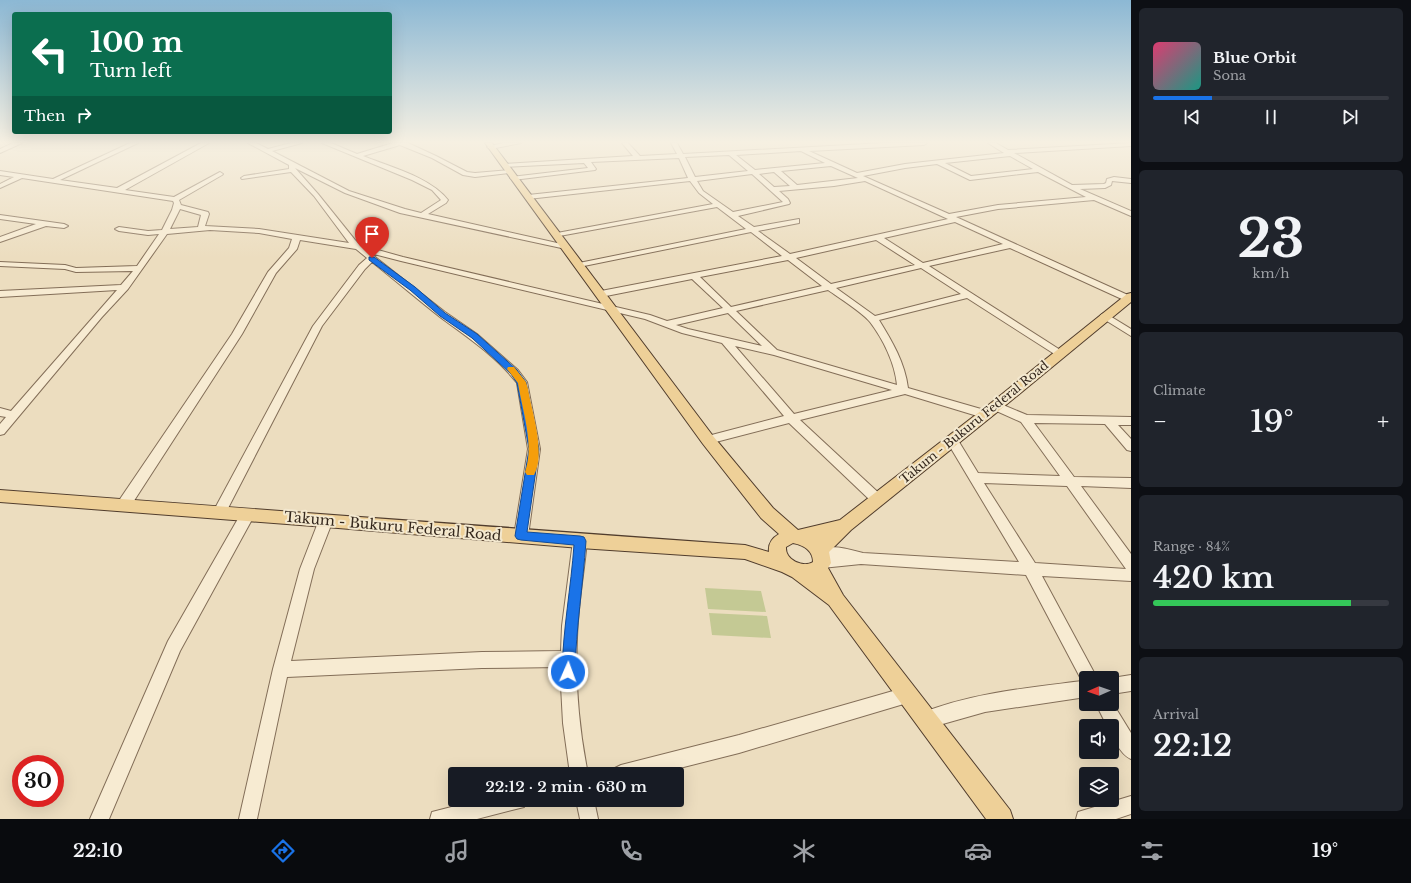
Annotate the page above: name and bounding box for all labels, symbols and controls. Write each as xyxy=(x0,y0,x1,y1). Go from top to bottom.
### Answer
text: 100 m xyxy=(90,25,183,60)
icon: left xyxy=(24,28,76,80)
text: Blue Orbit xyxy=(1213,48,1296,67)
text: Turn left xyxy=(90,60,172,82)
text: Sona xyxy=(1213,67,1246,84)
icon: right xyxy=(73,104,95,126)
text: Then xyxy=(24,106,65,125)
icon: previous xyxy=(1181,106,1203,128)
icon: pause xyxy=(1260,106,1282,128)
icon: next xyxy=(1339,106,1361,128)
text: 23 xyxy=(1238,207,1304,271)
pin xyxy=(355,217,389,258)
icon: arrive xyxy=(361,223,383,245)
text: km/h xyxy=(1253,265,1289,282)
street label: Takum - Bukuru Federal Road xyxy=(897,357,1051,487)
text: Climate xyxy=(1153,382,1206,399)
text: 19° xyxy=(1250,403,1294,440)
text: − xyxy=(1153,408,1167,435)
text: + xyxy=(1377,408,1389,435)
street label: Takum - Bukuru Federal Road xyxy=(284,508,503,545)
text: Range · 84% xyxy=(1153,538,1230,555)
text: 420 km xyxy=(1153,559,1274,596)
position arrow xyxy=(547,651,589,693)
north arrow xyxy=(1079,671,1119,711)
map controls xyxy=(1079,671,1119,807)
text: Arrival xyxy=(1153,706,1199,723)
button: sound xyxy=(1079,719,1119,759)
text: 22:12 xyxy=(1153,727,1232,764)
speed limit sign: 30 xyxy=(12,755,64,807)
button: layers xyxy=(1079,767,1119,807)
text: 22:12 · 2 min · 630 m xyxy=(485,777,647,796)
icon: directions xyxy=(269,837,297,865)
icon: music xyxy=(443,837,471,865)
icon: phone xyxy=(617,837,645,865)
icon: climate xyxy=(790,837,818,865)
icon: car xyxy=(964,837,992,865)
icon: filters xyxy=(1138,837,1166,865)
text: 22:10 xyxy=(73,840,123,862)
text: 19° xyxy=(1312,840,1338,862)

